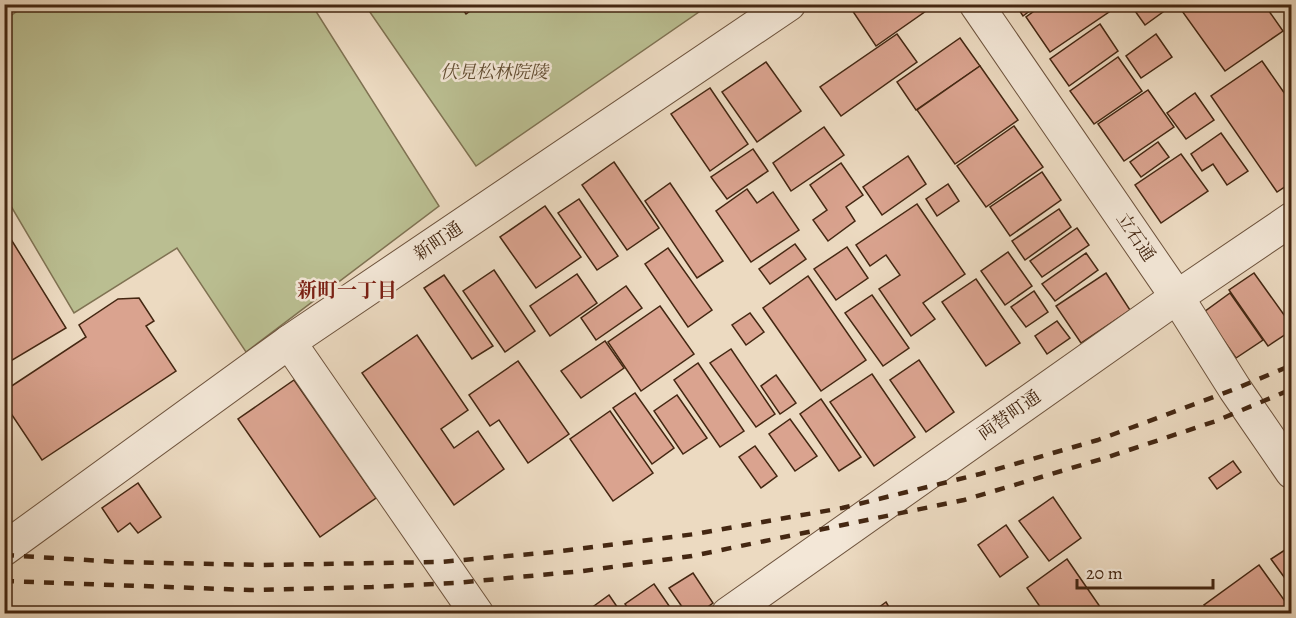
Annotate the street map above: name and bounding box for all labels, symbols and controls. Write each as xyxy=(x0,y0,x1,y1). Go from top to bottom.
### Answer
park label: 伏見松林院陵 xyxy=(440,60,550,84)
street label: 立石通 xyxy=(1111,208,1161,266)
street label: 新町通 xyxy=(409,216,467,266)
district label: 新町一丁目 xyxy=(297,277,397,304)
street label: 両替町通 xyxy=(973,385,1045,445)
scale bar xyxy=(1077,552,1214,590)
text: 20 m xyxy=(1086,561,1123,585)

